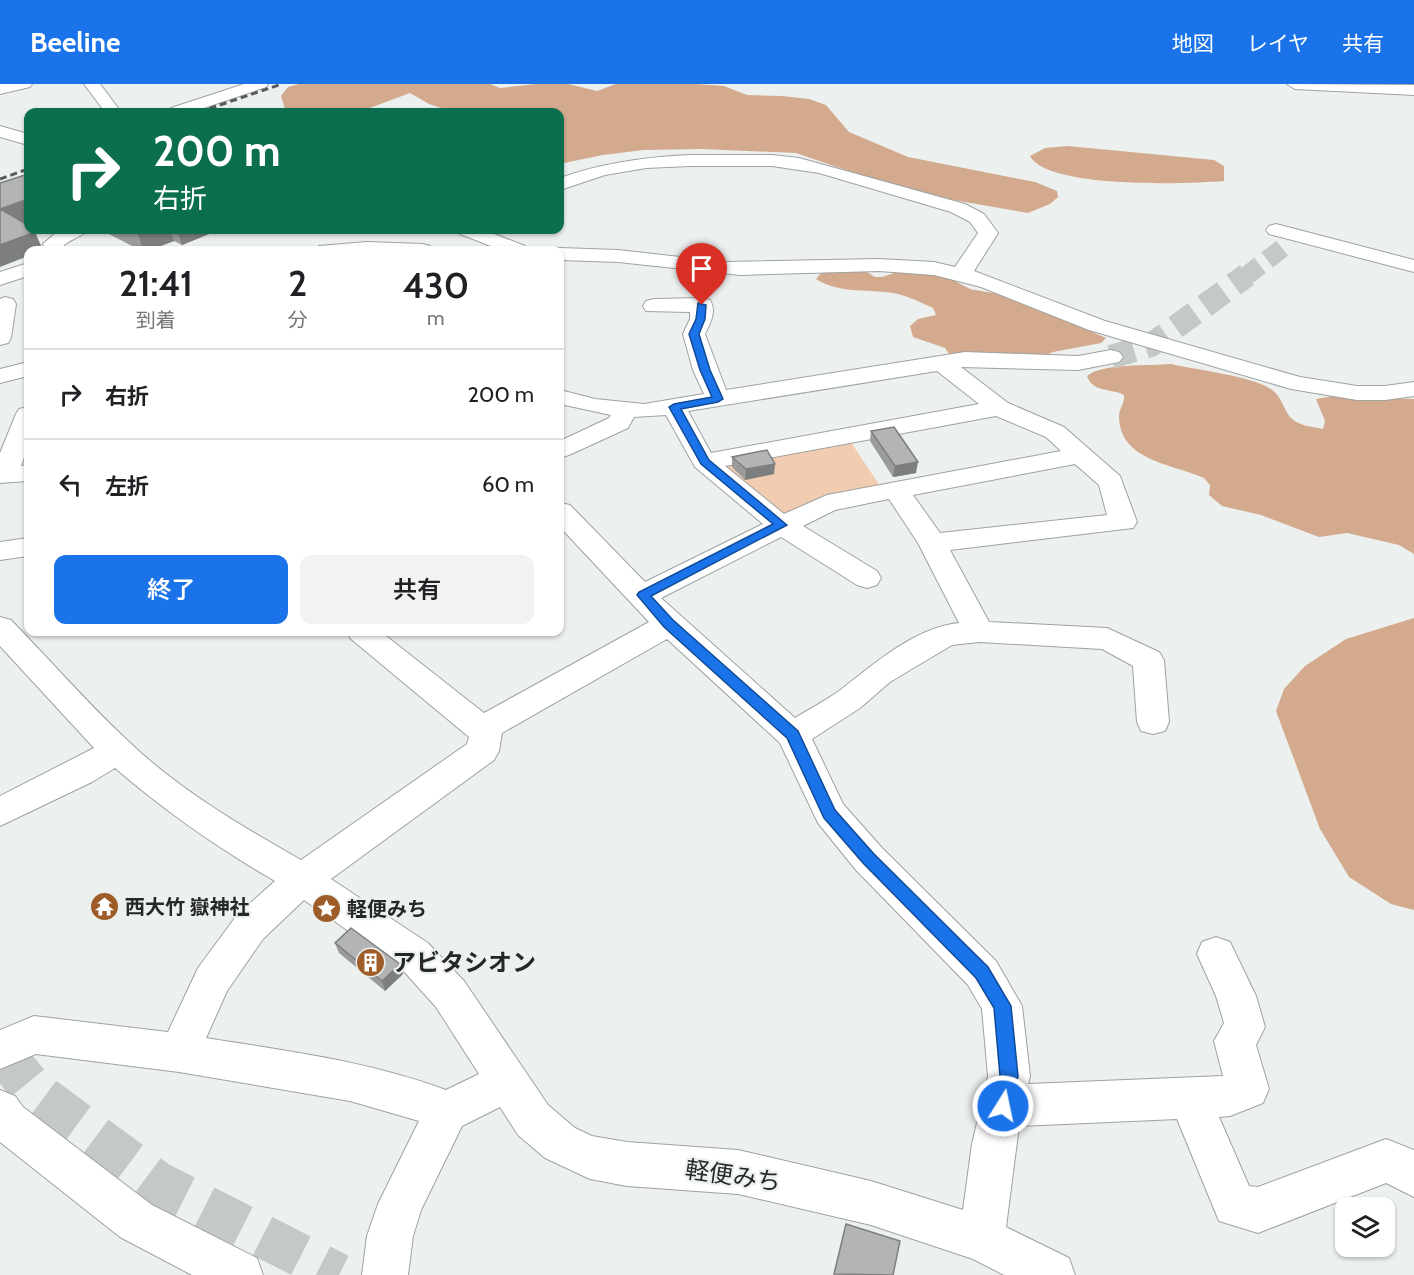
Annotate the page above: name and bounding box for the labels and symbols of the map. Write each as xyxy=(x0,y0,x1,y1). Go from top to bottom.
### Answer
pin xyxy=(676,243,727,305)
temple icon: 西大竹 嶽神社 xyxy=(88,891,120,923)
place icon: 軽便みち xyxy=(310,893,342,925)
place label: 西大竹 嶽神社 xyxy=(125,895,250,919)
place label: 軽便みち xyxy=(347,897,427,921)
building icon: アビタシオン xyxy=(355,947,387,979)
place label: アビタシオン xyxy=(392,948,536,977)
position arrow xyxy=(971,1074,1035,1138)
street label: 軽便みち xyxy=(684,1154,783,1197)

